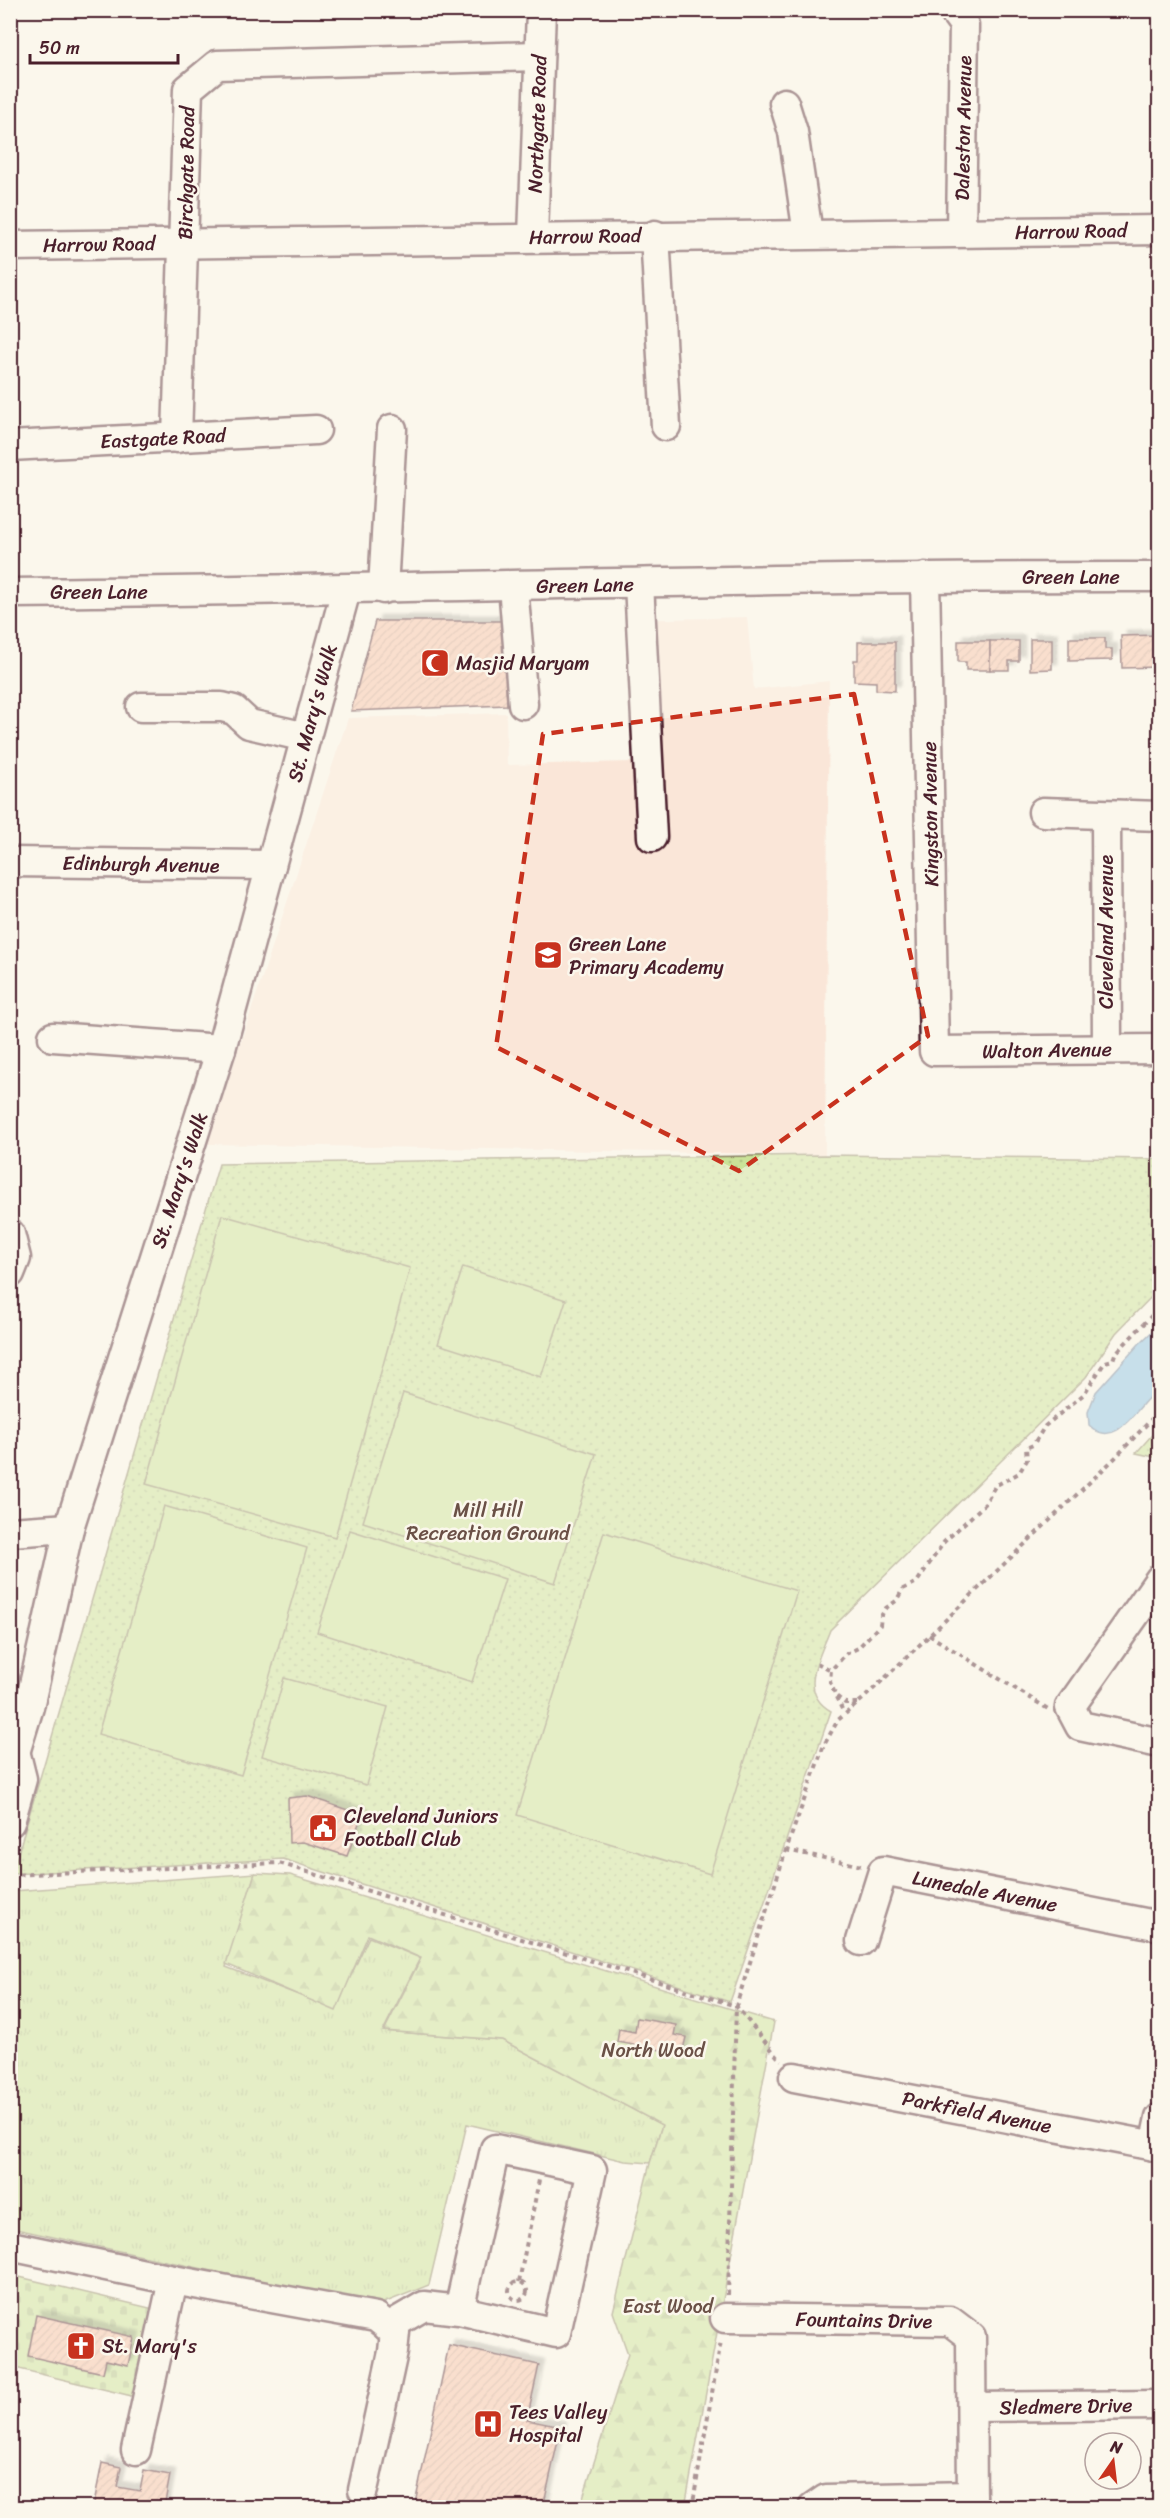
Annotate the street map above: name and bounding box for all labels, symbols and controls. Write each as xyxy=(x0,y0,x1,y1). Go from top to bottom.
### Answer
scale bar xyxy=(30,27,178,65)
text: 50 m xyxy=(39,32,80,64)
street label: Northgate Road xyxy=(518,53,557,194)
street label: Daleston Avenue xyxy=(945,55,982,201)
street label: Birchgate Road xyxy=(168,105,205,240)
street label: Harrow Road xyxy=(1015,213,1129,250)
street label: Harrow Road xyxy=(529,218,643,255)
street label: Harrow Road xyxy=(43,226,157,263)
street label: Eastgate Road xyxy=(99,418,228,459)
street label: Green Lane xyxy=(1022,560,1120,595)
street label: Green Lane xyxy=(536,567,634,604)
street label: Green Lane xyxy=(50,575,148,610)
street label: St. Mary's Walk xyxy=(277,640,348,786)
place label: Masjid Maryam xyxy=(456,646,590,681)
mosque icon: Masjid Maryam xyxy=(419,647,451,679)
street label: Kingston Avenue xyxy=(912,741,949,887)
street label: Edinburgh Avenue xyxy=(62,846,220,883)
street label: Cleveland Avenue xyxy=(1089,855,1124,1009)
place label: Green Lane Primary Academy xyxy=(569,927,724,985)
school or university icon: Green Lane Primary Academy xyxy=(532,939,564,971)
street label: Walton Avenue xyxy=(982,1032,1112,1069)
street label: St. Mary's Walk xyxy=(141,1107,218,1253)
park label: Mill Hill Recreation Ground xyxy=(406,1493,571,1551)
place label: Cleveland Juniors Football Club xyxy=(344,1799,499,1857)
public building icon: Cleveland Juniors Football Club xyxy=(307,1812,339,1844)
street label: Lunedale Avenue xyxy=(909,1860,1061,1923)
park label: North Wood xyxy=(602,2033,706,2068)
street label: Parkfield Avenue xyxy=(899,2081,1055,2144)
park label: East Wood xyxy=(623,2289,715,2324)
street label: Fountains Drive xyxy=(795,2302,933,2339)
place label: St. Mary's xyxy=(102,2329,198,2364)
church icon: St. Mary's xyxy=(65,2330,97,2362)
street label: Sledmere Drive xyxy=(999,2388,1133,2425)
place label: Tees Valley Hospital xyxy=(509,2395,608,2453)
hospital icon: Tees Valley Hospital xyxy=(472,2408,504,2440)
north arrow xyxy=(1083,2431,1143,2491)
text: N xyxy=(1107,2431,1126,2463)

